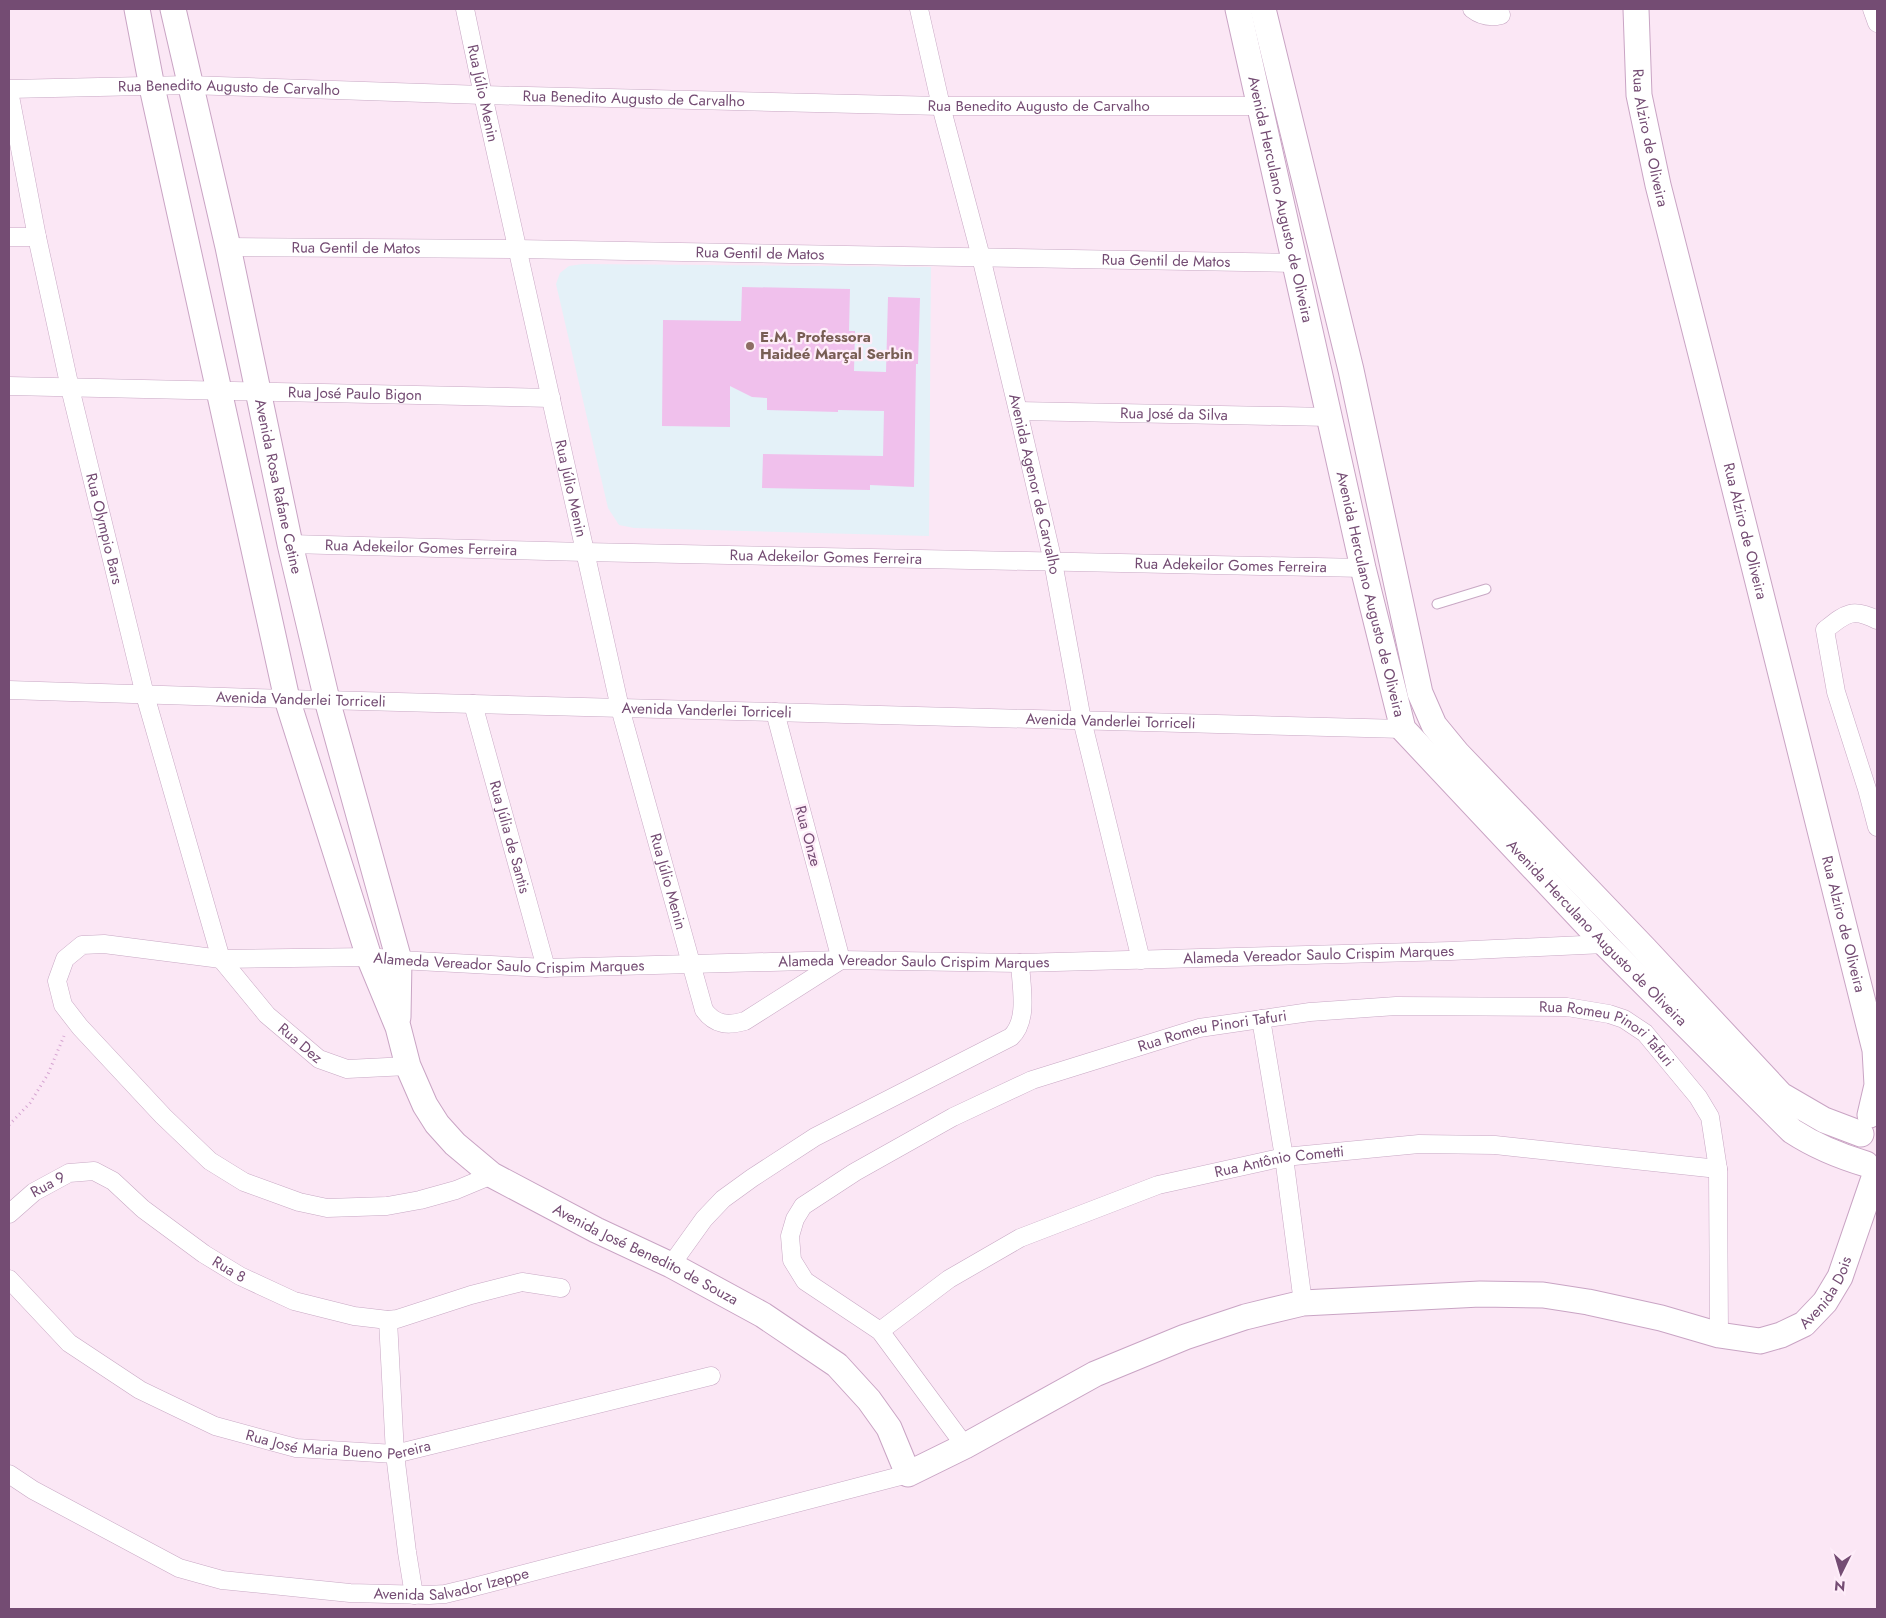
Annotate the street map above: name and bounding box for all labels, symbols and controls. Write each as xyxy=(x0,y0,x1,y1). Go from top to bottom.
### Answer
street label: Rua Júlio Menin xyxy=(462,42,504,144)
street label: Rua Alziro de Oliveira xyxy=(1627,68,1674,209)
street label: Rua Benedito Augusto de Carvalho xyxy=(118,74,340,101)
street label: Avenida Herculano Augusto de Oliveira xyxy=(1242,74,1319,325)
street label: Rua Benedito Augusto de Carvalho xyxy=(522,85,745,112)
street label: Rua Benedito Augusto de Carvalho xyxy=(927,95,1150,117)
street label: Rua Gentil de Matos xyxy=(292,236,420,259)
street label: Rua Gentil de Matos xyxy=(695,241,825,266)
street label: Rua Gentil de Matos xyxy=(1101,249,1230,273)
place label: E.M. Professora Haideé Marçal Serbin xyxy=(760,326,913,365)
marker: E.M. Professora Haideé Marçal Serbin xyxy=(744,340,756,352)
street label: Rua José Paulo Bigon xyxy=(288,381,422,406)
street label: Avenida Agenor de Carvalho xyxy=(1003,392,1066,576)
street label: Avenida Rosa Rafane Cetine xyxy=(249,397,308,576)
street label: Rua José da Silva xyxy=(1120,402,1228,426)
street label: Rua Júlio Menin xyxy=(549,438,592,539)
street label: Rua Alziro de Oliveira xyxy=(1718,460,1773,602)
street label: Avenida Herculano Augusto de Oliveira xyxy=(1331,469,1411,719)
street label: Rua Olympio Bars xyxy=(80,471,129,586)
street label: Rua Adekeilor Gomes Ferreira xyxy=(325,534,517,561)
street label: Rua Adekeilor Gomes Ferreira xyxy=(729,544,922,570)
street label: Rua Adekeilor Gomes Ferreira xyxy=(1134,552,1327,578)
street label: Avenida Vanderlei Torriceli xyxy=(215,686,386,713)
street label: Avenida Vanderlei Torriceli xyxy=(621,697,792,724)
street label: Avenida Vanderlei Torriceli xyxy=(1025,708,1196,734)
street label: Rua Júlia de Santis xyxy=(484,778,536,896)
street label: Rua Onze xyxy=(789,803,827,869)
street label: Rua Júlio Menin xyxy=(644,831,692,932)
street label: Avenida Herculano Augusto de Oliveira xyxy=(1501,835,1692,1031)
street label: Rua Alziro de Oliveira xyxy=(1816,853,1871,995)
street label: Alameda Vereador Saulo Crispim Marques xyxy=(1183,940,1455,969)
street label: Alameda Vereador Saulo Crispim Marques xyxy=(372,947,645,979)
street label: Alameda Vereador Saulo Crispim Marques xyxy=(778,949,1050,974)
street label: Rua Romeu Pinori Tafuri xyxy=(1539,996,1679,1071)
street label: Rua Romeu Pinori Tafuri xyxy=(1135,1004,1288,1057)
street label: Rua Dez xyxy=(273,1018,328,1069)
street label: Rua Antônio Cometti xyxy=(1212,1140,1345,1183)
street label: Rua 9 xyxy=(26,1166,69,1203)
street label: Avenida José Benedito de Souza xyxy=(549,1198,742,1311)
street label: Rua 8 xyxy=(208,1251,250,1288)
street label: Avenida Dois xyxy=(1794,1253,1857,1334)
street label: Rua José Maria Bueno Pereira xyxy=(243,1424,433,1465)
north arrow xyxy=(1816,1548,1866,1598)
street label: Avenida Salvador Izeppe xyxy=(373,1562,531,1606)
text: N xyxy=(1833,1576,1846,1596)

